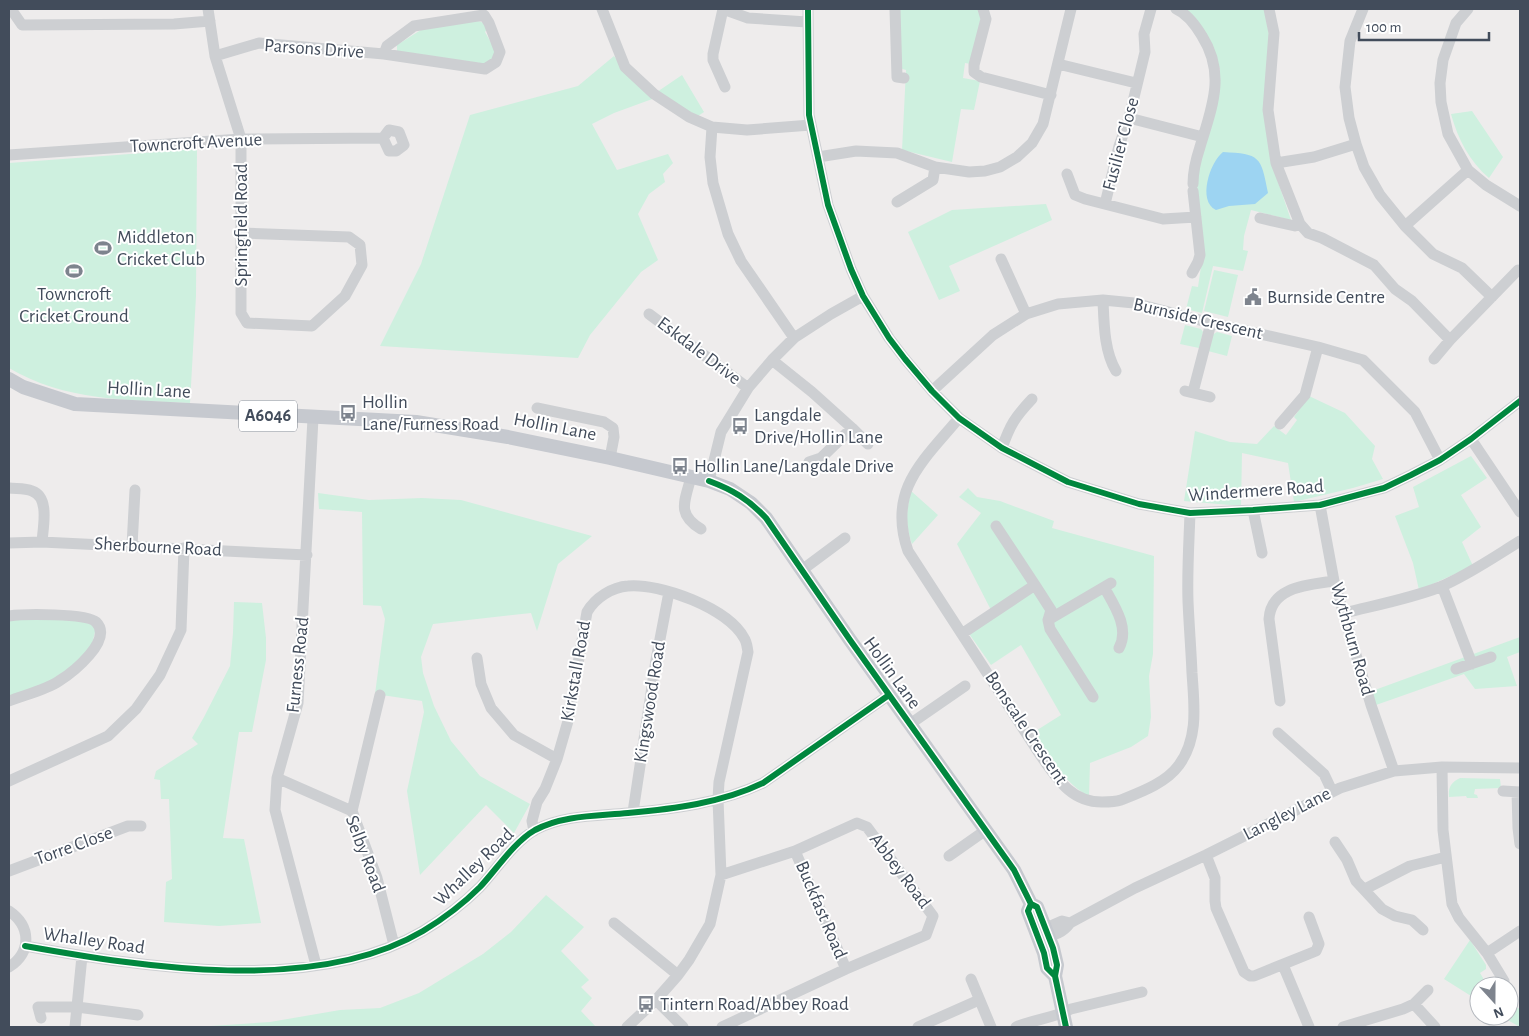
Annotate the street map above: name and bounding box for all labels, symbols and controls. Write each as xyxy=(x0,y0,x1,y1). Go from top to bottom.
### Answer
scale bar xyxy=(1359,10,1489,42)
text: 100 m xyxy=(1366,20,1401,35)
street label: Parsons Drive xyxy=(264,36,364,62)
street label: Fusilier Close xyxy=(1099,95,1143,193)
street label: Towncroft Avenue xyxy=(129,130,263,156)
street label: Springfield Road xyxy=(232,163,251,287)
place label: Middleton Cricket Club xyxy=(117,228,205,269)
sports icon: Middleton Cricket Club xyxy=(93,238,113,258)
sports icon: Towncroft Cricket Ground xyxy=(64,261,84,281)
place label: Towncroft Cricket Ground xyxy=(19,285,129,326)
public building icon: Burnside Centre xyxy=(1243,287,1263,307)
place label: Burnside Centre xyxy=(1267,288,1385,307)
street label: Burnside Crescent xyxy=(1131,295,1265,343)
street label: Eskdale Drive xyxy=(654,314,744,388)
street label: Hollin Lane xyxy=(107,378,191,402)
place label: Hollin Lane/Furness Road xyxy=(362,393,499,434)
road number: A6046 xyxy=(239,401,297,432)
bus stop icon: Hollin Lane/Furness Road xyxy=(338,403,358,423)
place label: Langdale Drive/Hollin Lane xyxy=(754,406,883,447)
street label: Hollin Lane xyxy=(512,410,598,444)
bus stop icon: Langdale Drive/Hollin Lane xyxy=(730,416,750,436)
bus stop icon: Hollin Lane/Langdale Drive xyxy=(670,456,690,476)
place label: Hollin Lane/Langdale Drive xyxy=(694,457,894,476)
street label: Windermere Road xyxy=(1188,477,1325,505)
street label: Sherbourne Road xyxy=(94,534,222,560)
street label: Wythburn Road xyxy=(1327,580,1377,698)
street label: Furness Road xyxy=(284,616,313,714)
street label: Kirkstall Road xyxy=(558,619,594,723)
street label: Hollin Lane xyxy=(860,633,924,713)
street label: Kingswood Road xyxy=(631,640,669,764)
street label: Bonscale Crescent xyxy=(981,668,1071,788)
street label: Langley Lane xyxy=(1240,784,1334,844)
street label: Selby Road xyxy=(342,813,388,895)
street label: Torre Close xyxy=(33,823,115,869)
street label: Whalley Road xyxy=(430,824,518,909)
street label: Abbey Road xyxy=(866,830,934,912)
street label: Buckfast Road xyxy=(792,858,850,962)
street label: Whalley Road xyxy=(42,924,146,958)
north arrow xyxy=(1469,976,1519,1026)
bus stop icon: Tintern Road/Abbey Road xyxy=(636,994,656,1014)
place label: Tintern Road/Abbey Road xyxy=(660,995,849,1014)
text: N xyxy=(1491,1004,1505,1020)

